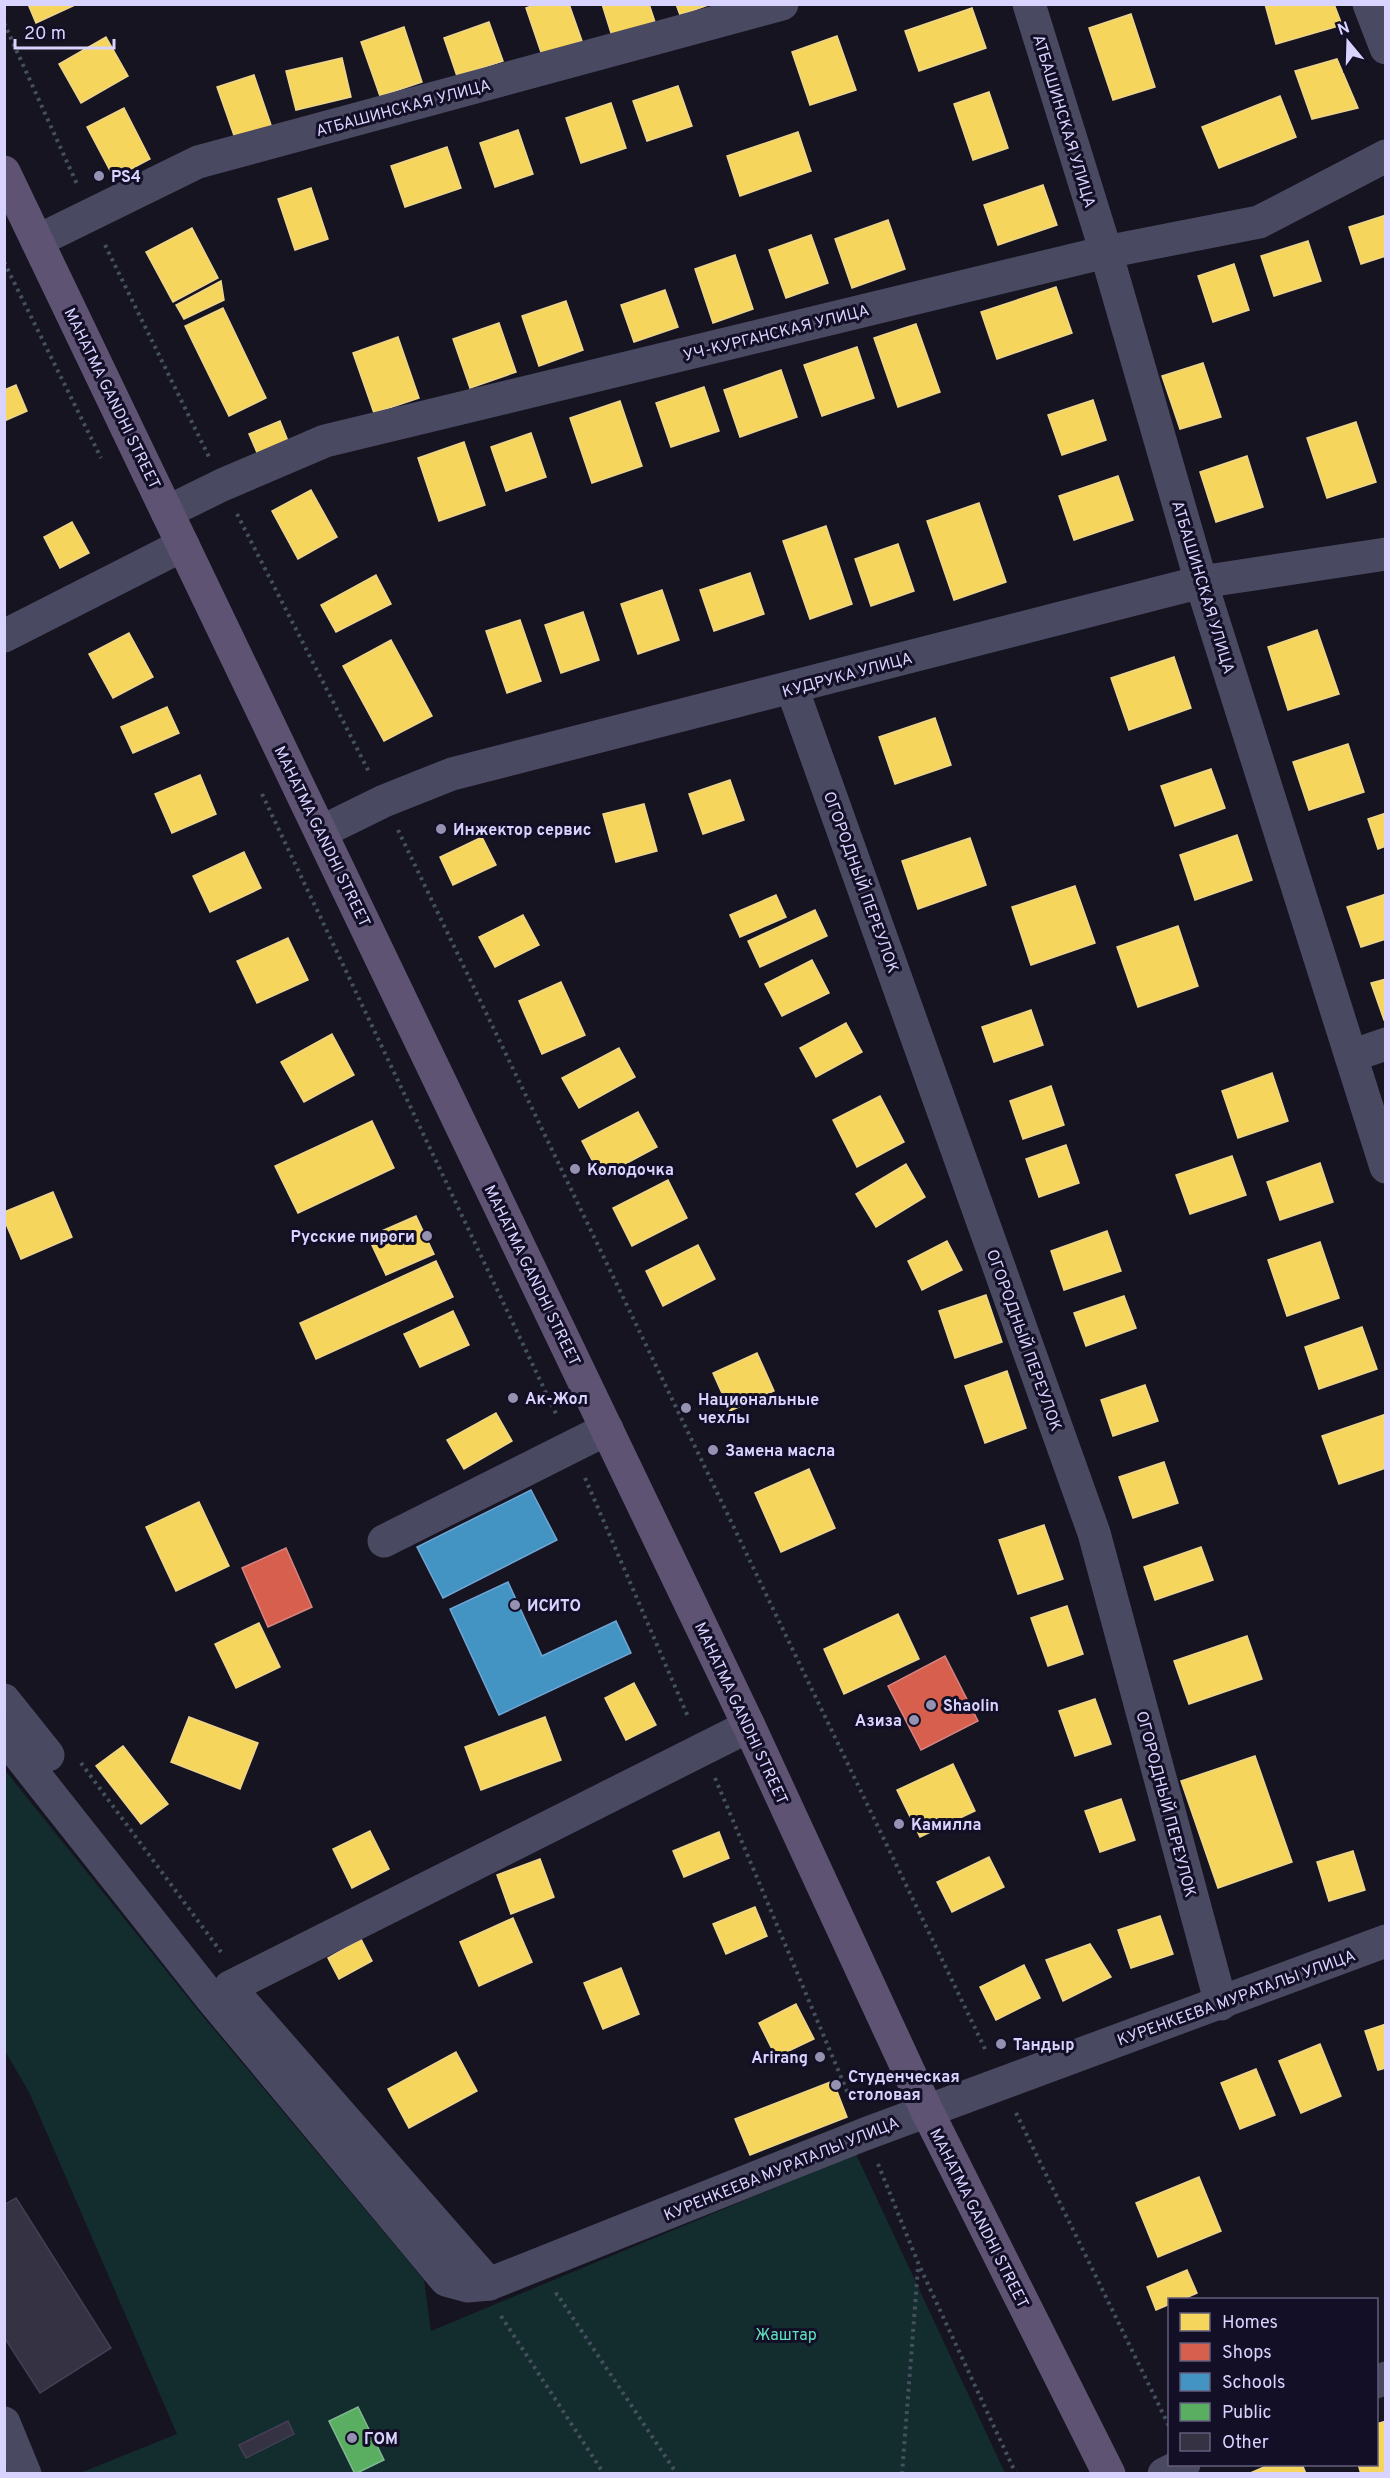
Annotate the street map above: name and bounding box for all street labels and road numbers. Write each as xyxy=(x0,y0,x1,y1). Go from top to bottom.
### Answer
street label: АТБАШИНСКАЯ УЛИЦА xyxy=(1027,32,1099,211)
street label: АТБАШИНСКАЯ УЛИЦА xyxy=(314,76,493,142)
street label: УЧ-КУРГАНСКАЯ УЛИЦА xyxy=(681,301,872,367)
street label: MAHATMA GANDHI STREET xyxy=(59,305,164,493)
street label: АТБАШИНСКАЯ УЛИЦА xyxy=(1166,498,1238,677)
street label: КУДРУКА УЛИЦА xyxy=(780,649,915,703)
street label: MAHATMA GANDHI STREET xyxy=(269,743,374,931)
street label: ОГОРОДНЫЙ ПЕРЕУЛОК xyxy=(818,788,904,976)
street label: MAHATMA GANDHI STREET xyxy=(479,1182,584,1370)
street label: ОГОРОДНЫЙ ПЕРЕУЛОК xyxy=(981,1246,1067,1434)
street label: MAHATMA GANDHI STREET xyxy=(689,1619,791,1808)
street label: ОГОРОДНЫЙ ПЕРЕУЛОК xyxy=(1131,1709,1202,1900)
street label: КУРЕНКЕЕВА МУРАТАЛЫ УЛИЦА xyxy=(1115,1946,1359,2051)
street label: КУРЕНКЕЕВА МУРАТАЛЫ УЛИЦА xyxy=(661,2113,902,2226)
street label: MAHATMA GANDHI STREET xyxy=(924,2126,1032,2312)

